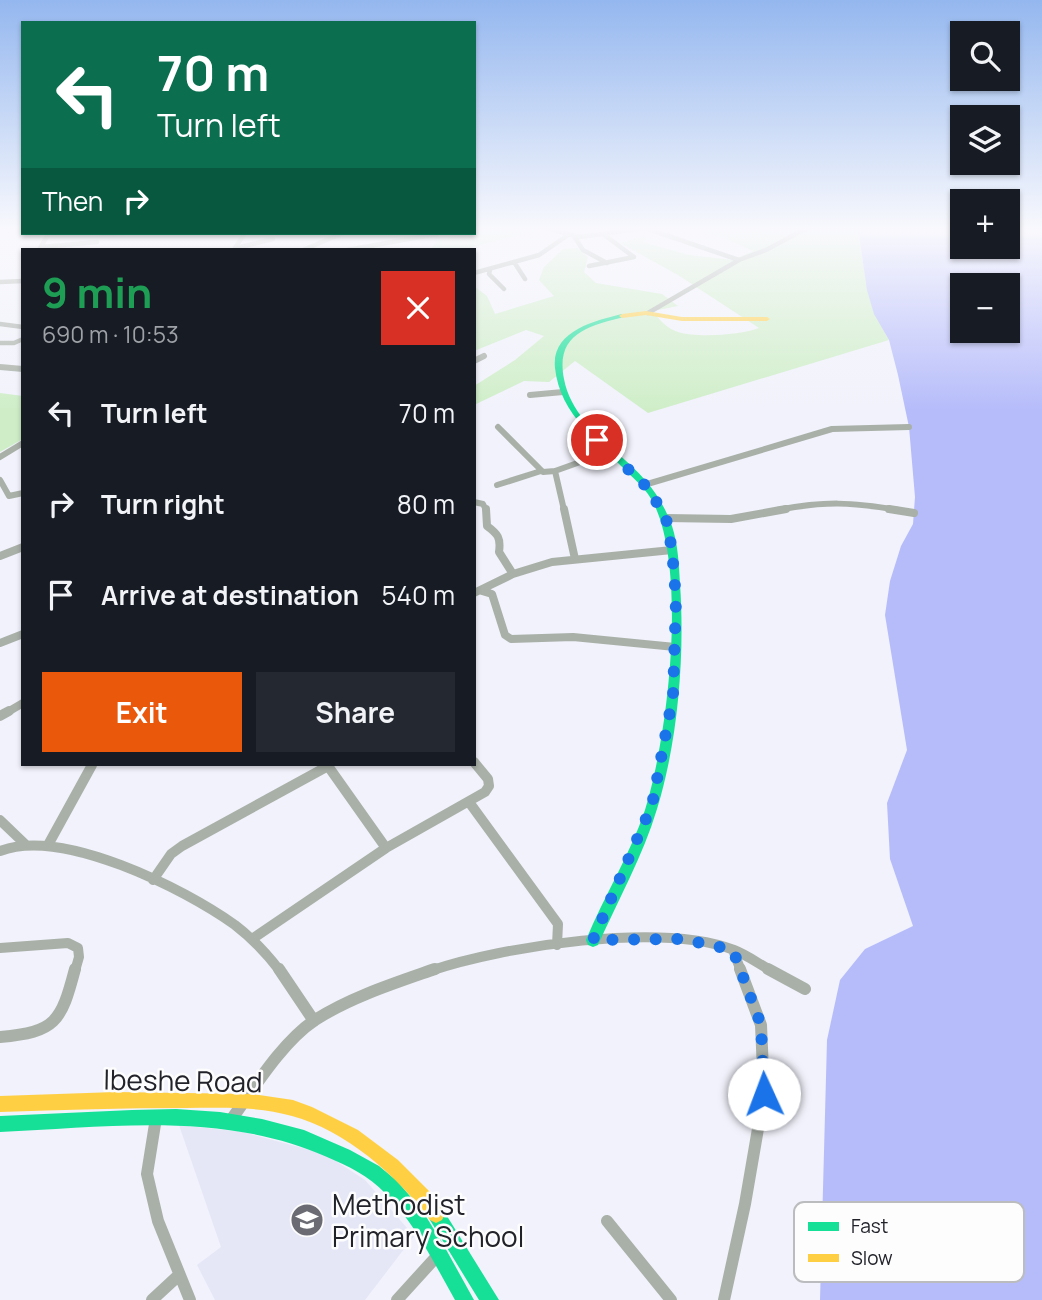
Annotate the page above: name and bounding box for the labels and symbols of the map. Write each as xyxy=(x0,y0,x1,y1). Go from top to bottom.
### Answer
pin xyxy=(567,410,627,470)
position arrow xyxy=(727,1057,801,1131)
street label: Ibeshe Road xyxy=(103,1060,263,1100)
place label: Methodist Primary School xyxy=(332,1185,524,1255)
school or university icon: Methodist Primary School xyxy=(288,1201,326,1239)
legend xyxy=(794,1202,1024,1282)
text: Fast xyxy=(851,1213,888,1239)
text: Slow xyxy=(851,1245,893,1271)

